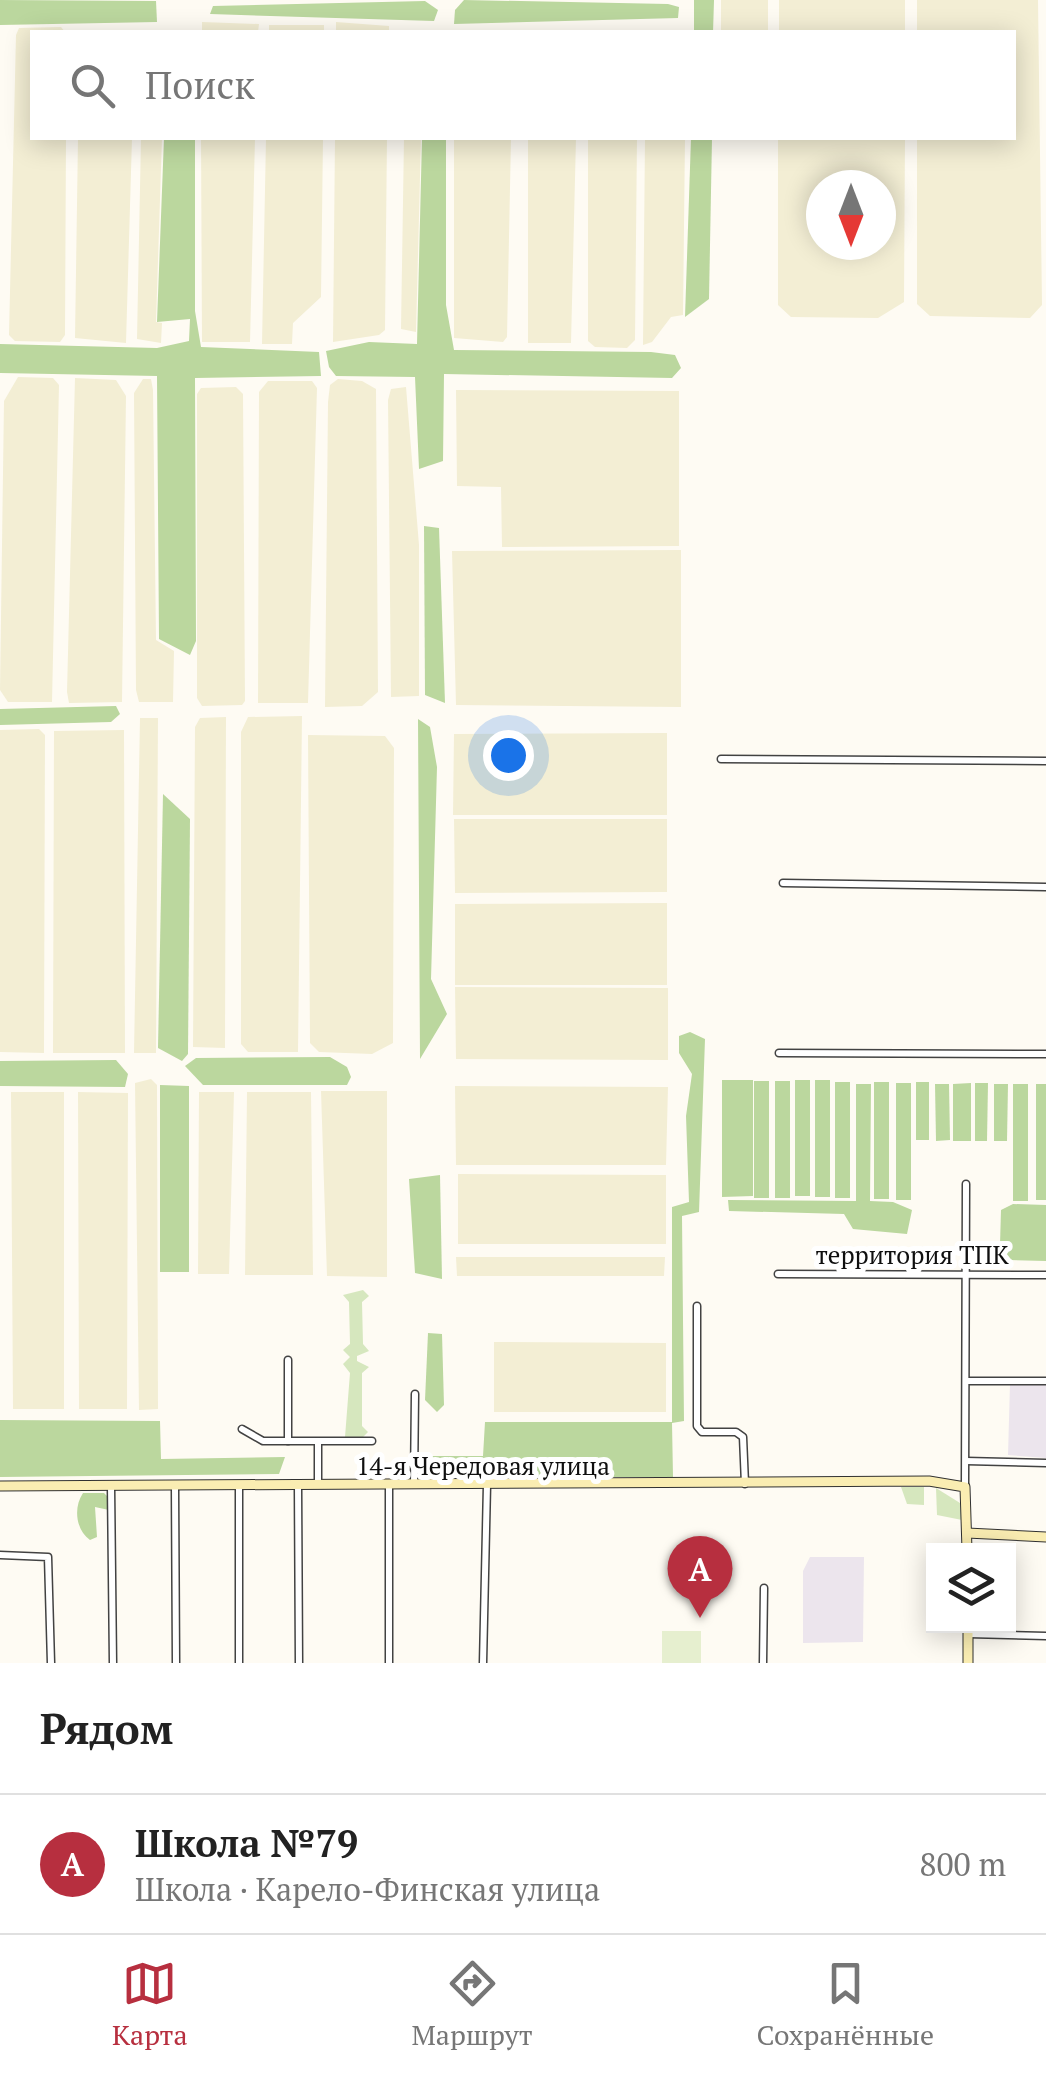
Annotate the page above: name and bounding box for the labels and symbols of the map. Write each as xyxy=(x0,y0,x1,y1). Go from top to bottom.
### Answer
north arrow xyxy=(806,170,896,260)
your location xyxy=(483,730,534,781)
street label: территория ТПК xyxy=(815,1238,1009,1271)
street label: 14-я Чередовая улица xyxy=(356,1449,610,1482)
pin: A xyxy=(668,1536,732,1618)

